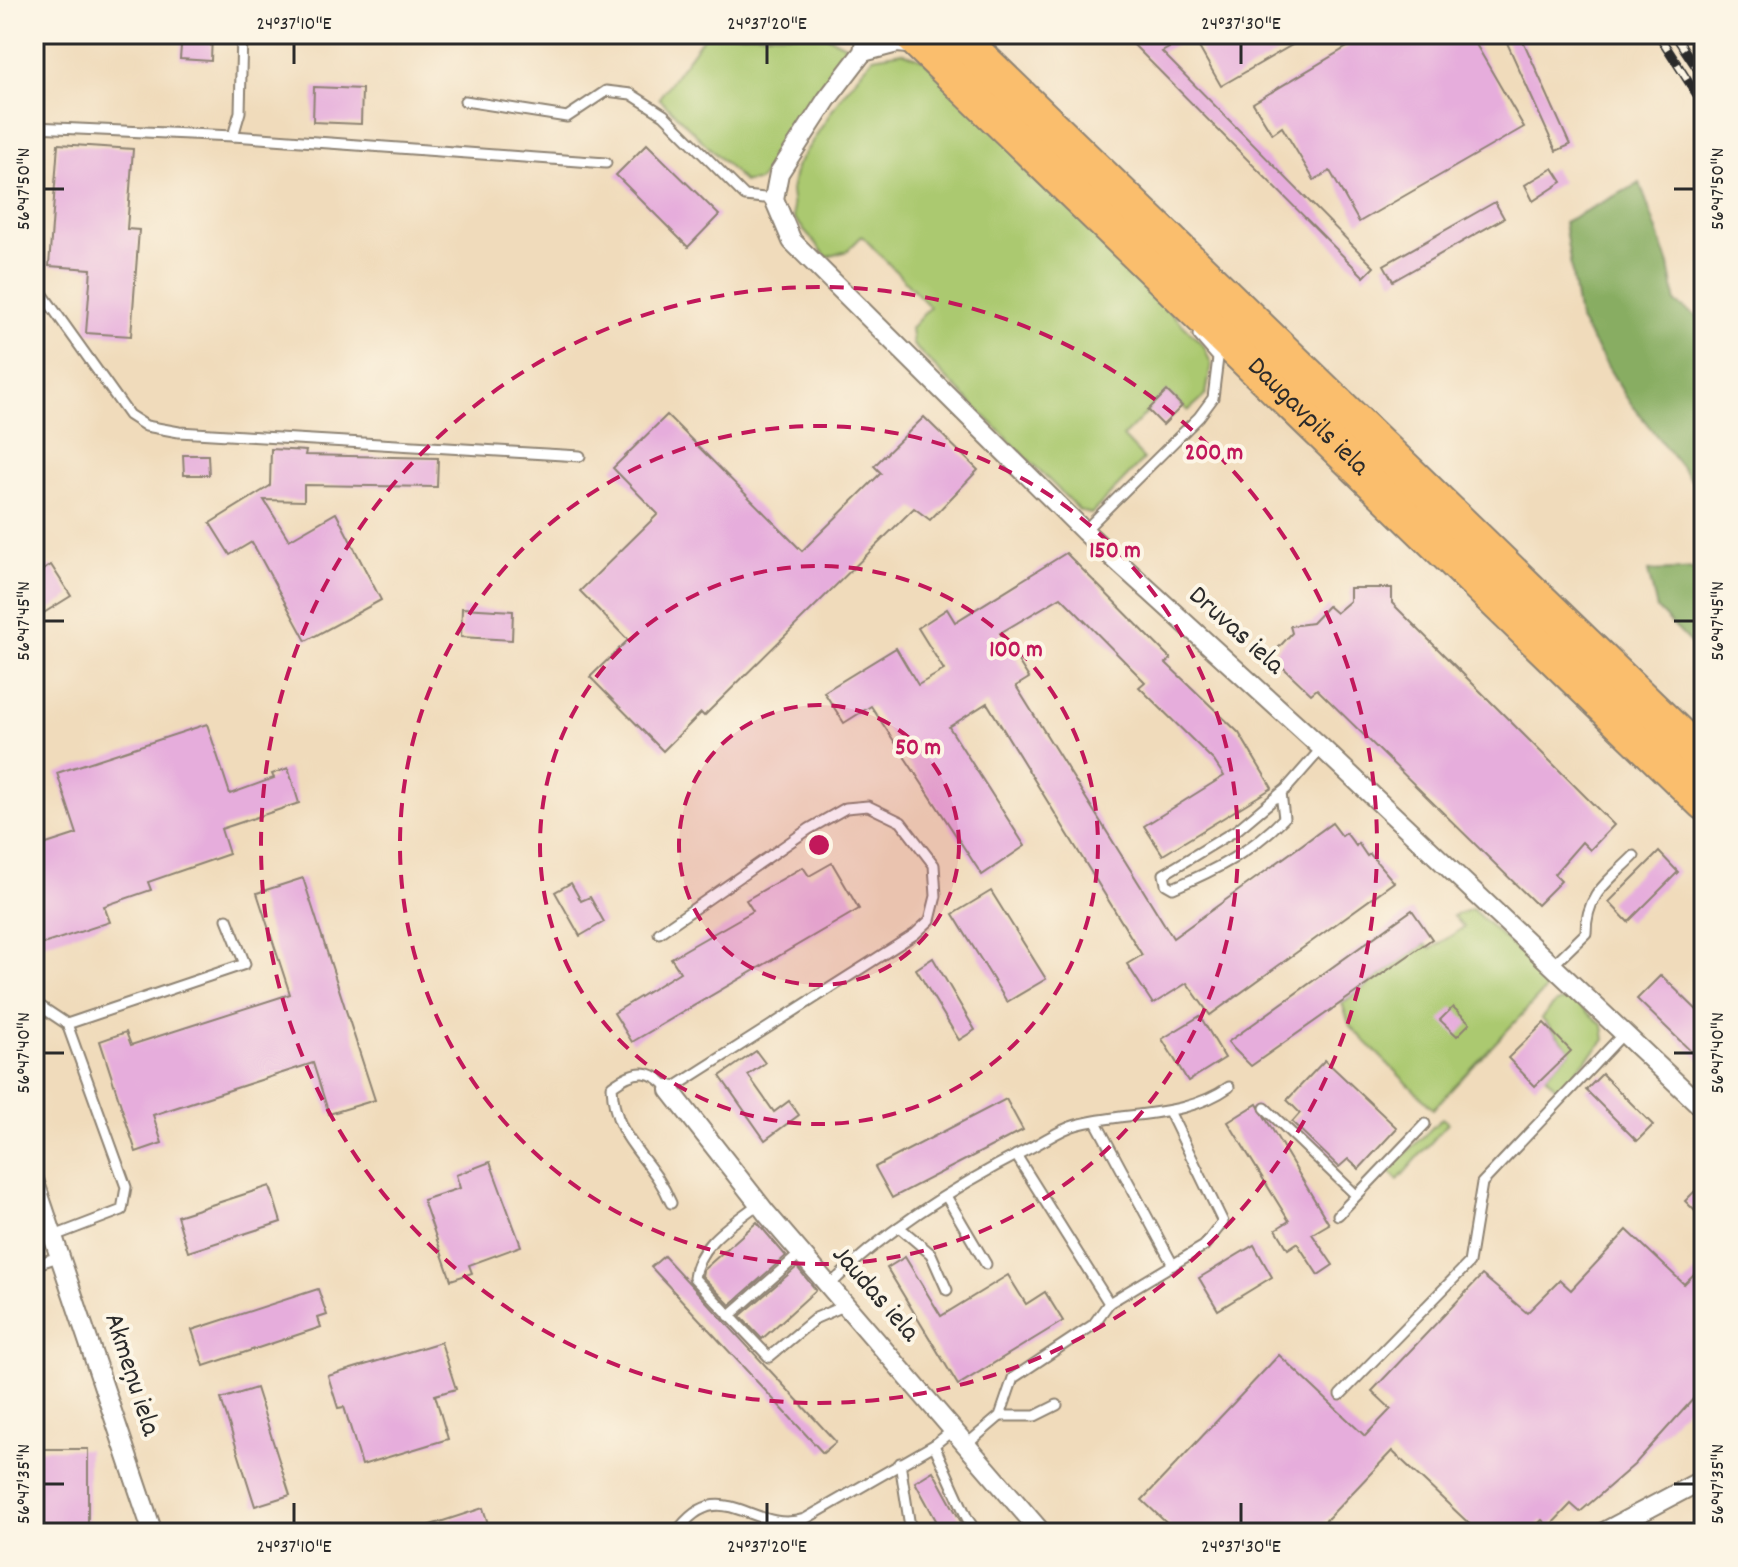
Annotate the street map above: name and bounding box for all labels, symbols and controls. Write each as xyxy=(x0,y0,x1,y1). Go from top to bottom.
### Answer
text: 24°37'10"E xyxy=(256,11,332,39)
text: 24°37'20"E xyxy=(727,11,807,39)
text: 24°37'30"E xyxy=(1201,11,1281,39)
text: 56°47'50"N xyxy=(11,148,39,230)
text: 56°47'50"N xyxy=(1705,148,1733,230)
street label: Daugavpils iela xyxy=(1236,349,1377,488)
text: 200 m xyxy=(1185,437,1243,471)
text: 150 m xyxy=(1089,535,1141,569)
street label: Druvas iela xyxy=(1178,578,1293,687)
text: 56°47'45"N xyxy=(11,581,39,661)
text: 56°47'45"N xyxy=(1705,581,1733,661)
text: 100 m xyxy=(989,634,1043,668)
text: 50 m xyxy=(895,732,941,766)
centre of rings xyxy=(805,831,833,859)
text: 56°47'40"N xyxy=(11,1012,39,1094)
text: 56°47'40"N xyxy=(1705,1012,1733,1094)
street label: Jaudas iela xyxy=(820,1238,928,1353)
street label: Akmeņu iela xyxy=(91,1308,169,1442)
text: 56°47'35"N xyxy=(11,1444,39,1524)
text: 56°47'35"N xyxy=(1705,1444,1733,1524)
text: 24°37'10"E xyxy=(256,1534,332,1562)
text: 24°37'20"E xyxy=(727,1534,807,1562)
text: 24°37'30"E xyxy=(1201,1534,1281,1562)

